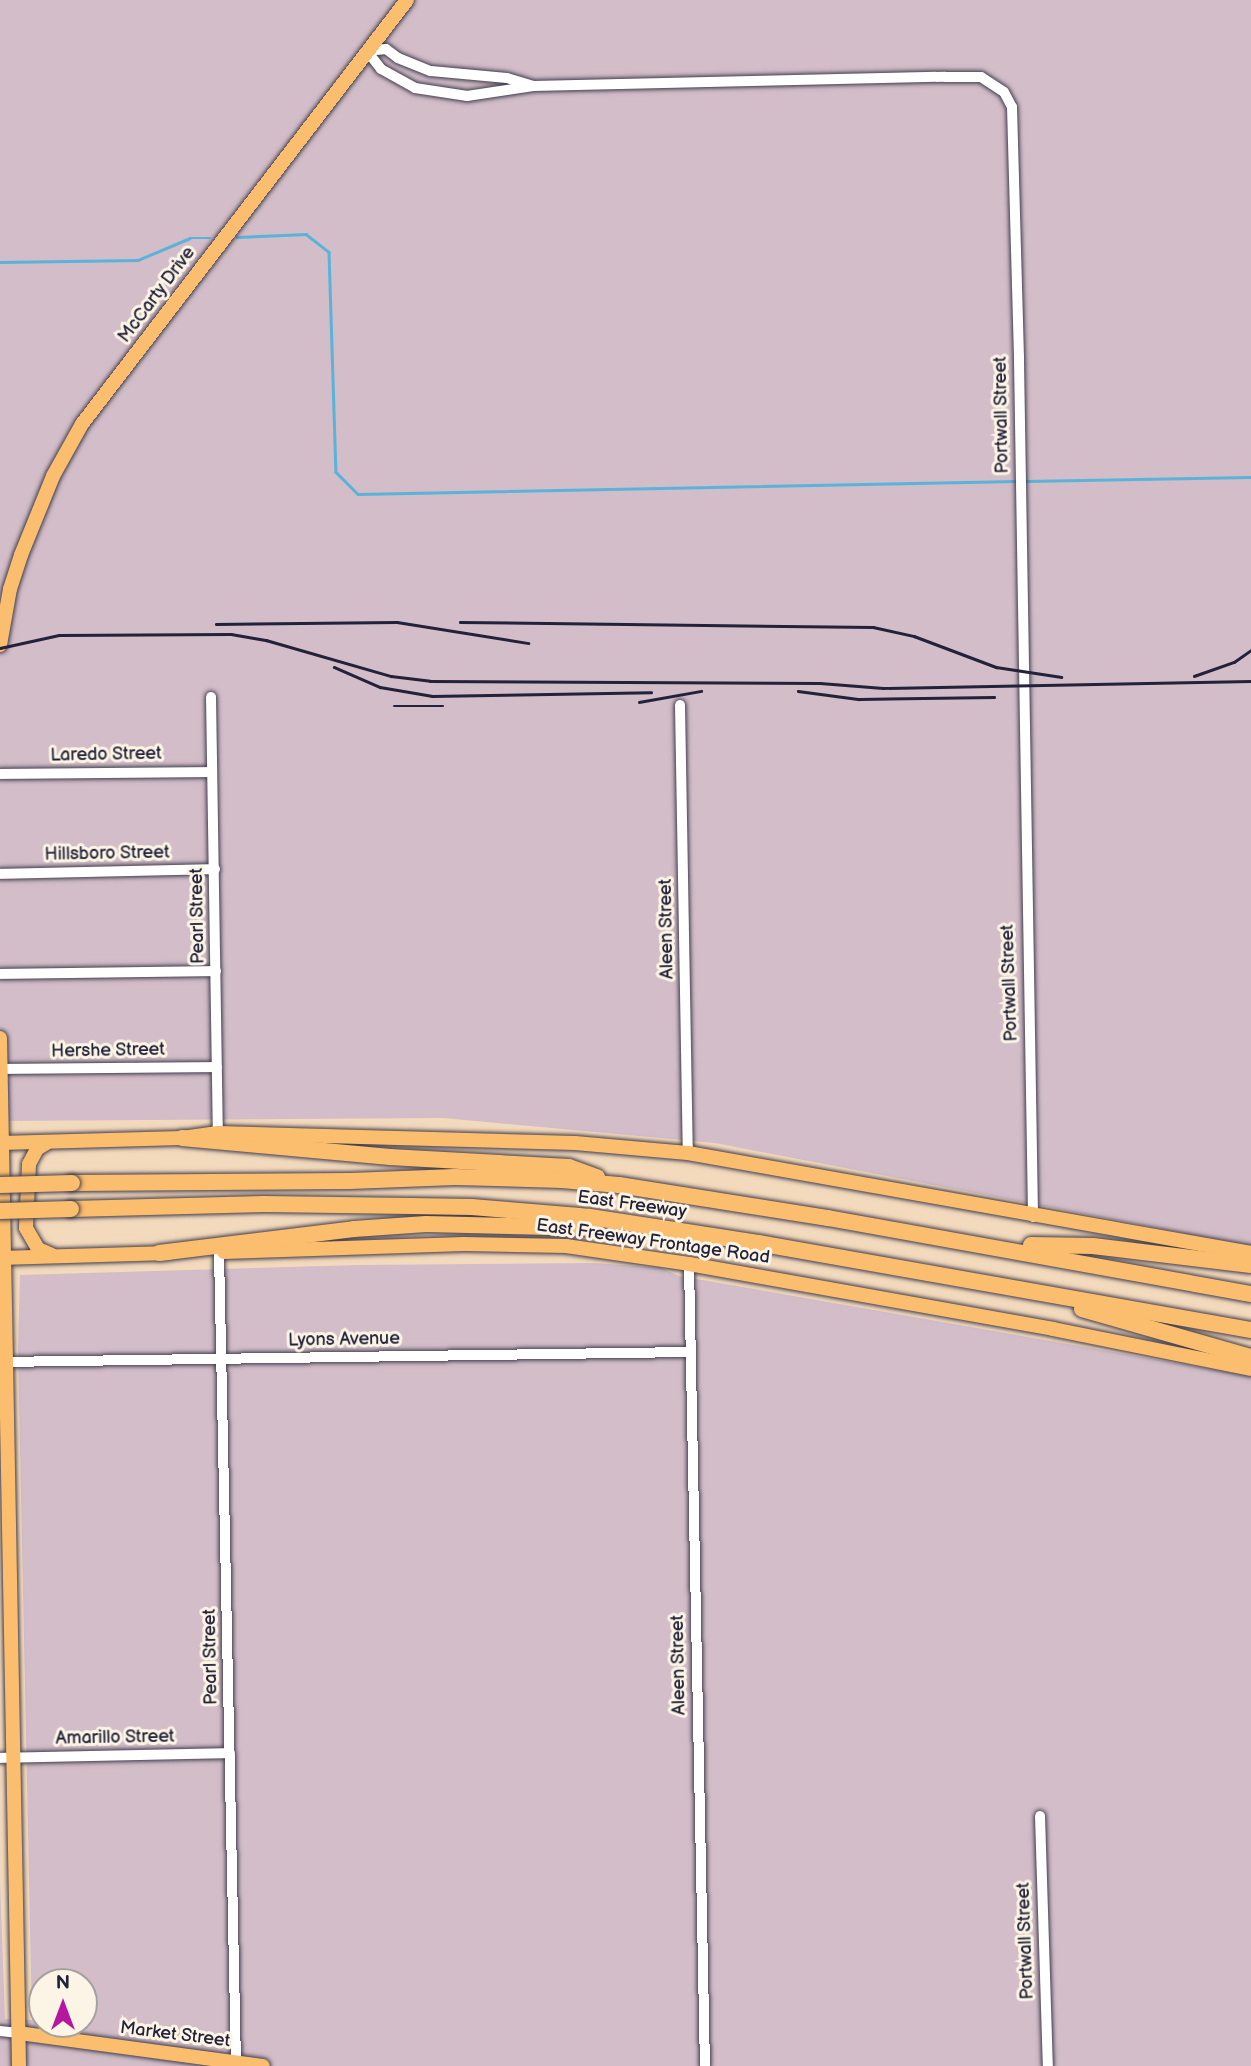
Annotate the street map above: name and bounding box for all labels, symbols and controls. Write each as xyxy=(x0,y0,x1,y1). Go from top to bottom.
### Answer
street label: McCarty Drive xyxy=(114,242,200,348)
street label: Portwall Street xyxy=(990,356,1014,474)
street label: Laredo Street xyxy=(50,743,162,767)
street label: Hillsboro Street xyxy=(44,842,170,866)
street label: Pearl Street xyxy=(186,868,210,964)
street label: Aleen Street xyxy=(655,878,679,980)
street label: Portwall Street xyxy=(997,924,1023,1042)
street label: Hershe Street xyxy=(51,1039,165,1063)
street label: East Freeway xyxy=(576,1187,688,1223)
street label: East Freeway Frontage Road xyxy=(534,1215,772,1269)
street label: Lyons Avenue xyxy=(288,1328,400,1352)
street label: Pearl Street xyxy=(199,1609,223,1705)
street label: Aleen Street xyxy=(667,1614,691,1716)
street label: Amarillo Street xyxy=(55,1726,175,1750)
street label: Portwall Street xyxy=(1013,1882,1039,2000)
north arrow xyxy=(28,1968,98,2038)
text: N xyxy=(56,1972,70,1995)
street label: Market Street xyxy=(118,2018,232,2052)

